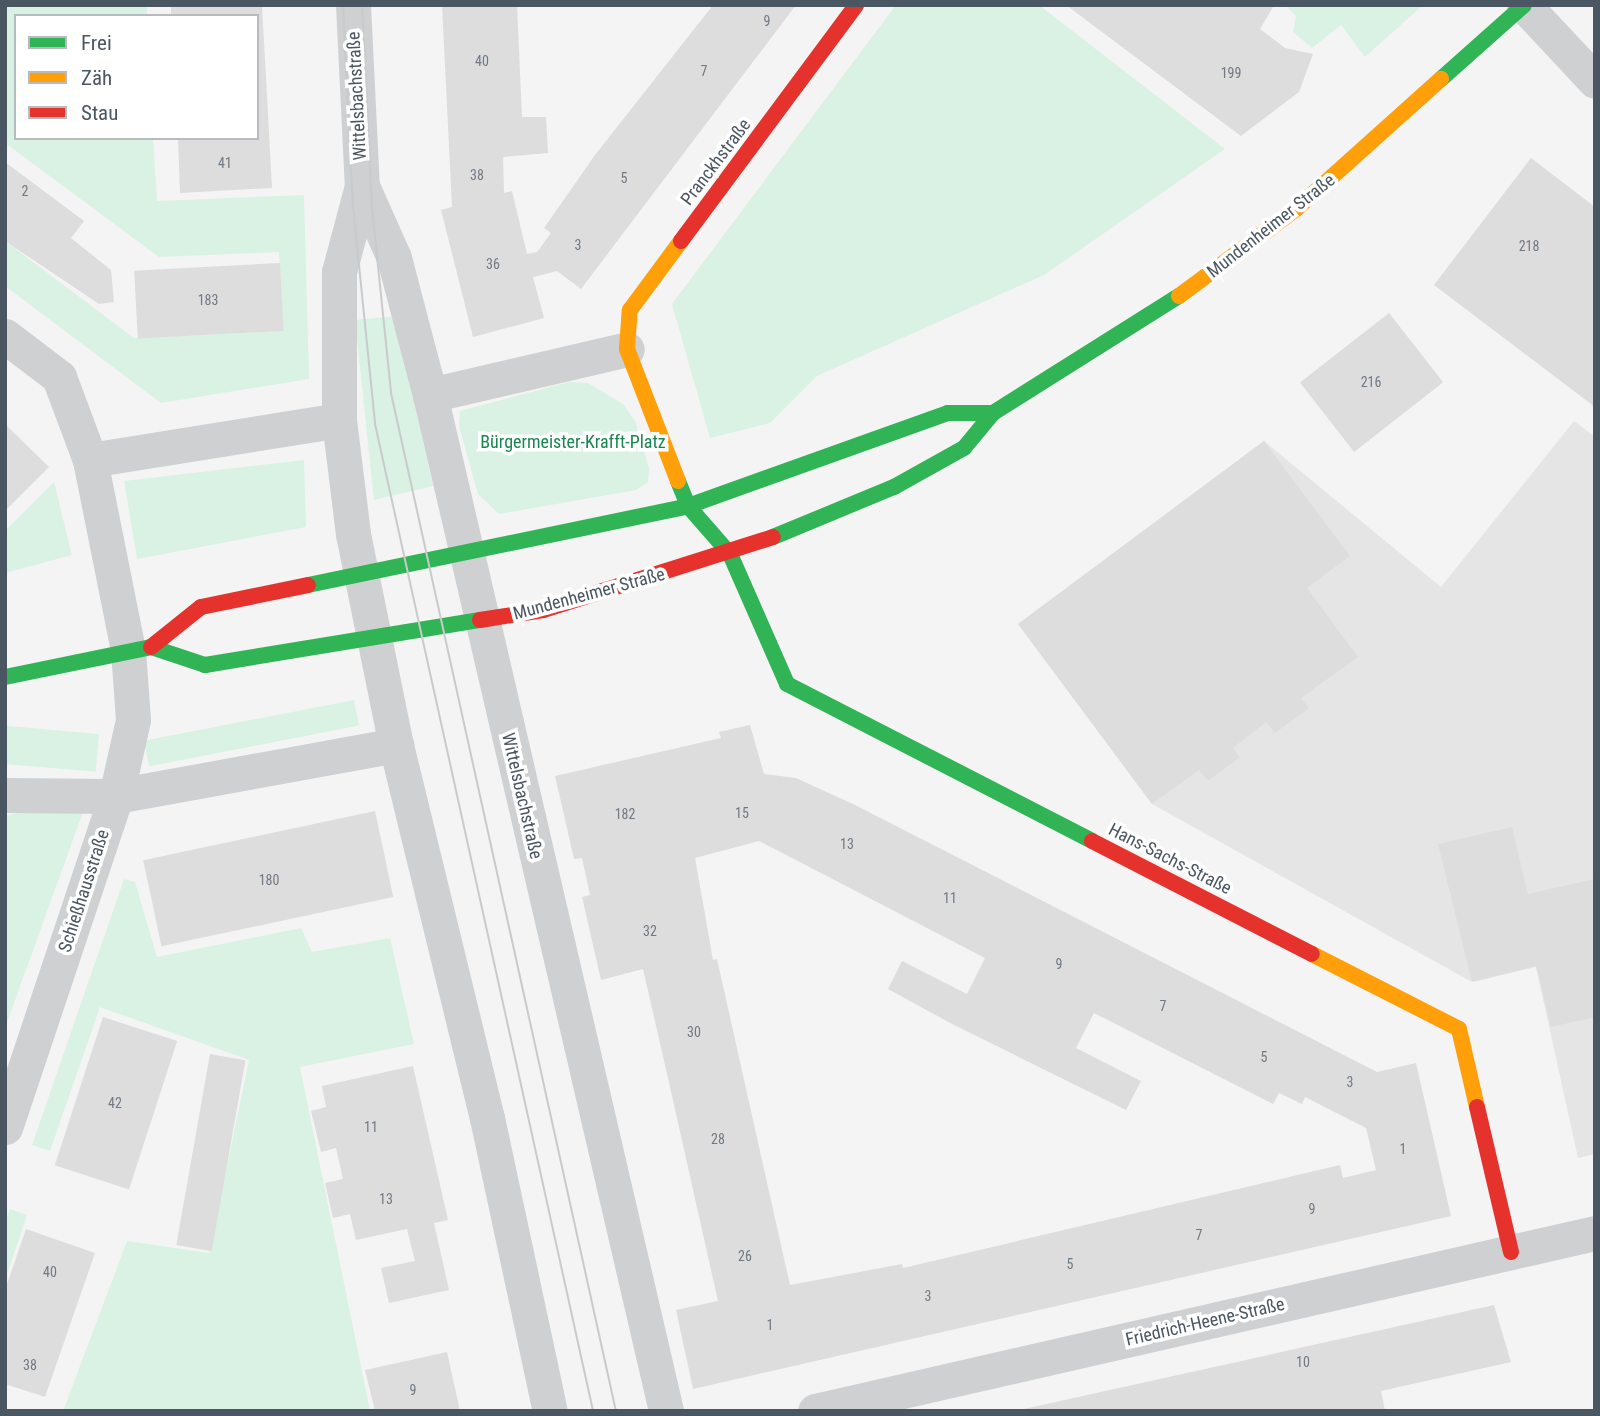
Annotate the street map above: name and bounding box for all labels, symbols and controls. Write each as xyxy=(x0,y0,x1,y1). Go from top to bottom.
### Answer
house number: 9 xyxy=(764,13,770,29)
legend xyxy=(14,14,259,140)
text: Frei xyxy=(81,31,112,55)
street label: Wittelsbachstraße xyxy=(343,31,371,161)
house number: 40 xyxy=(475,53,489,69)
house number: 7 xyxy=(701,63,707,79)
house number: 199 xyxy=(1221,65,1241,81)
text: Zäh xyxy=(81,66,112,90)
text: Stau xyxy=(81,101,118,125)
street label: Pranckhstraße xyxy=(676,114,756,210)
house number: 41 xyxy=(218,155,232,171)
house number: 38 xyxy=(470,167,484,183)
street label: Mundenheimer Straße xyxy=(1203,169,1339,283)
house number: 5 xyxy=(621,170,627,186)
house number: 2 xyxy=(22,183,28,199)
house number: 3 xyxy=(575,237,581,253)
house number: 218 xyxy=(1519,238,1539,254)
house number: 36 xyxy=(486,256,500,272)
house number: 183 xyxy=(198,292,218,308)
house number: 216 xyxy=(1361,374,1381,390)
park label: Bürgermeister-Krafft-Platz xyxy=(480,431,666,453)
street label: Mundenheimer Straße xyxy=(511,563,667,625)
street label: Wittelsbachstraße xyxy=(497,731,547,861)
house number: 15 xyxy=(735,805,749,821)
house number: 182 xyxy=(615,806,635,822)
street label: Hans-Sachs-Straße xyxy=(1105,819,1235,899)
street label: Schießhausstraße xyxy=(54,827,114,955)
house number: 13 xyxy=(840,836,854,852)
house number: 180 xyxy=(259,872,279,888)
house number: 11 xyxy=(943,890,957,906)
house number: 32 xyxy=(643,923,657,939)
house number: 9 xyxy=(1056,956,1062,972)
house number: 7 xyxy=(1160,998,1166,1014)
house number: 30 xyxy=(687,1024,701,1040)
house number: 5 xyxy=(1261,1049,1267,1065)
house number: 3 xyxy=(1347,1074,1353,1090)
house number: 42 xyxy=(108,1095,122,1111)
house number: 11 xyxy=(364,1119,378,1135)
house number: 28 xyxy=(711,1131,725,1147)
house number: 1 xyxy=(1400,1141,1406,1157)
house number: 13 xyxy=(379,1191,393,1207)
house number: 9 xyxy=(1309,1201,1315,1217)
house number: 7 xyxy=(1196,1227,1202,1243)
house number: 26 xyxy=(738,1248,752,1264)
house number: 5 xyxy=(1067,1256,1073,1272)
house number: 40 xyxy=(43,1264,57,1280)
house number: 3 xyxy=(925,1288,931,1304)
street label: Friedrich-Heene-Straße xyxy=(1123,1293,1287,1351)
house number: 1 xyxy=(767,1317,773,1333)
house number: 10 xyxy=(1296,1354,1310,1370)
house number: 38 xyxy=(23,1357,37,1373)
house number: 9 xyxy=(410,1382,416,1398)

